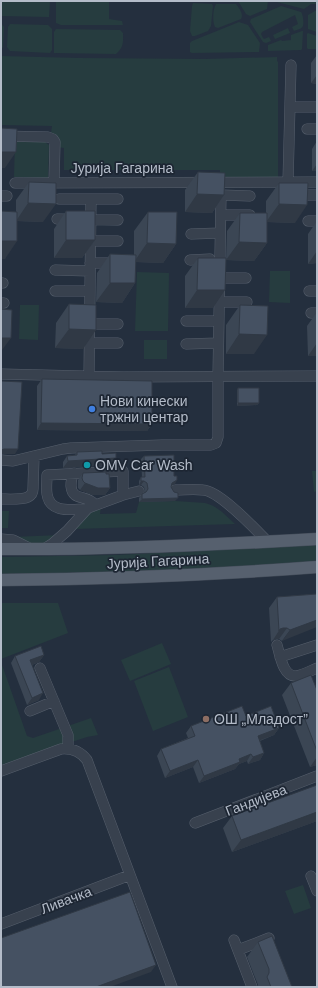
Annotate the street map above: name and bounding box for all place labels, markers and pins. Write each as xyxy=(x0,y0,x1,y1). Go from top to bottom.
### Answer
place label: Нови кинески тржни центар xyxy=(100,393,188,425)
marker: Нови кинески тржни центар xyxy=(87,404,97,414)
place label: OMV Car Wash xyxy=(95,457,193,473)
marker: OMV Car Wash xyxy=(82,460,92,470)
place label: ОШ „Младост” xyxy=(214,711,308,727)
marker: ОШ „Младост” xyxy=(201,714,211,724)

